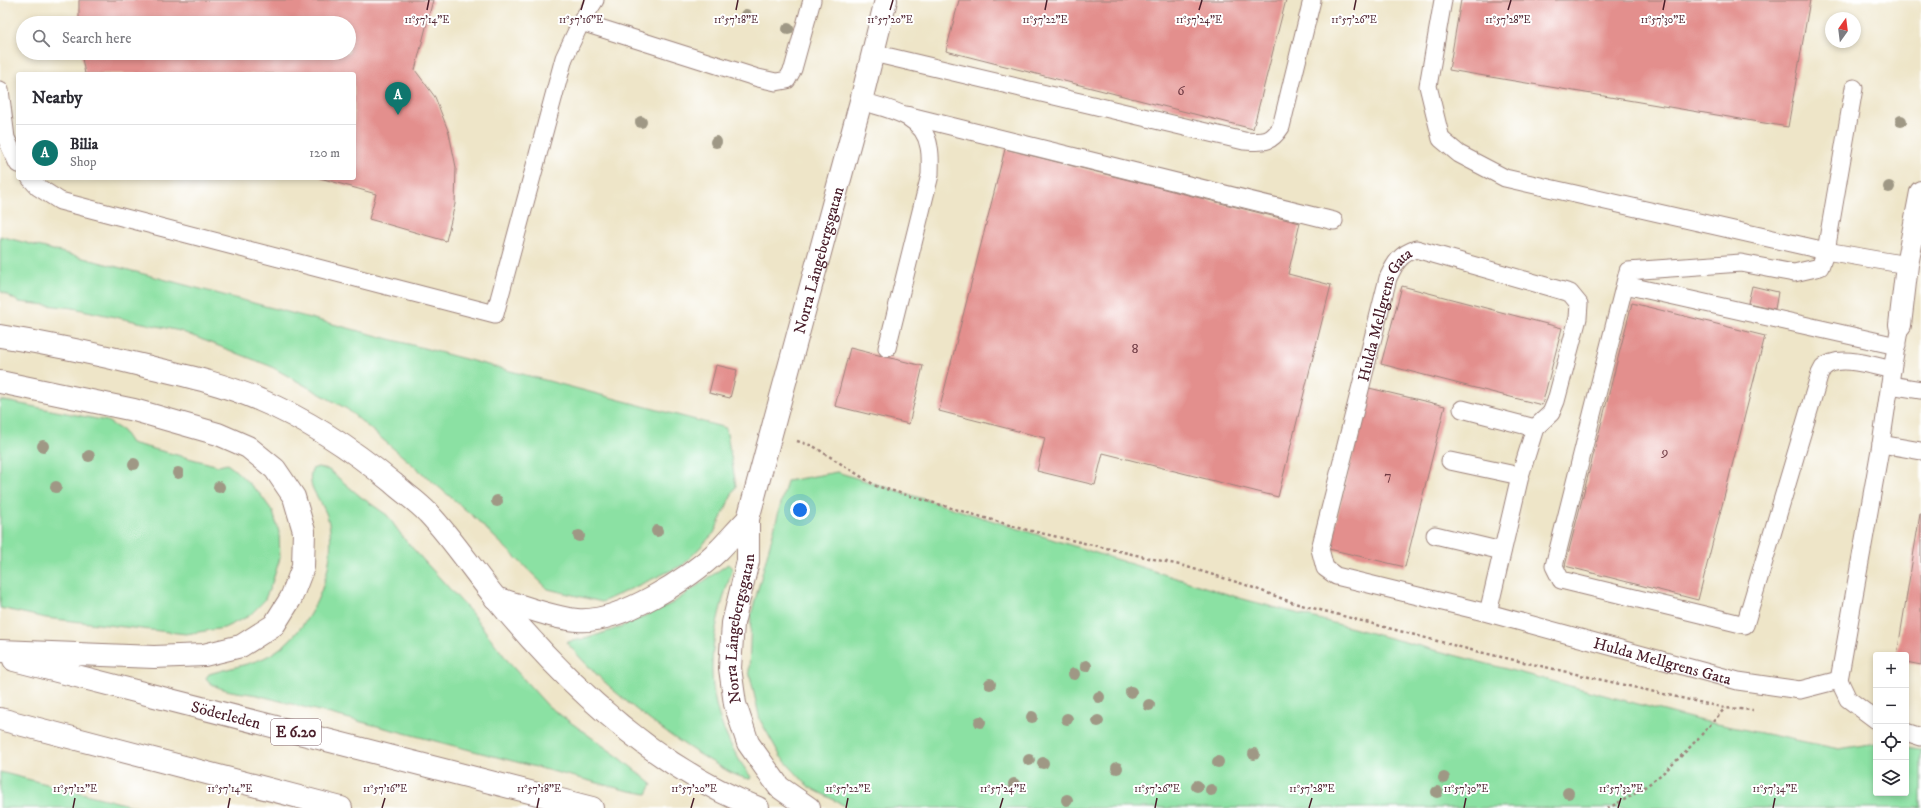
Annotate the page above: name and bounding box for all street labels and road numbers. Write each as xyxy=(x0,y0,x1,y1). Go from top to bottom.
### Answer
street label: Norra Långebergsgatan xyxy=(789,184,849,336)
street label: Hulda Mellgrens Gata xyxy=(1353,243,1416,384)
street label: Norra Långebergsgatan xyxy=(721,553,759,705)
street label: Hulda Mellgrens Gata xyxy=(1591,633,1734,690)
street label: Söderleden xyxy=(189,697,263,734)
road number: E 6.20 xyxy=(271,719,321,745)

